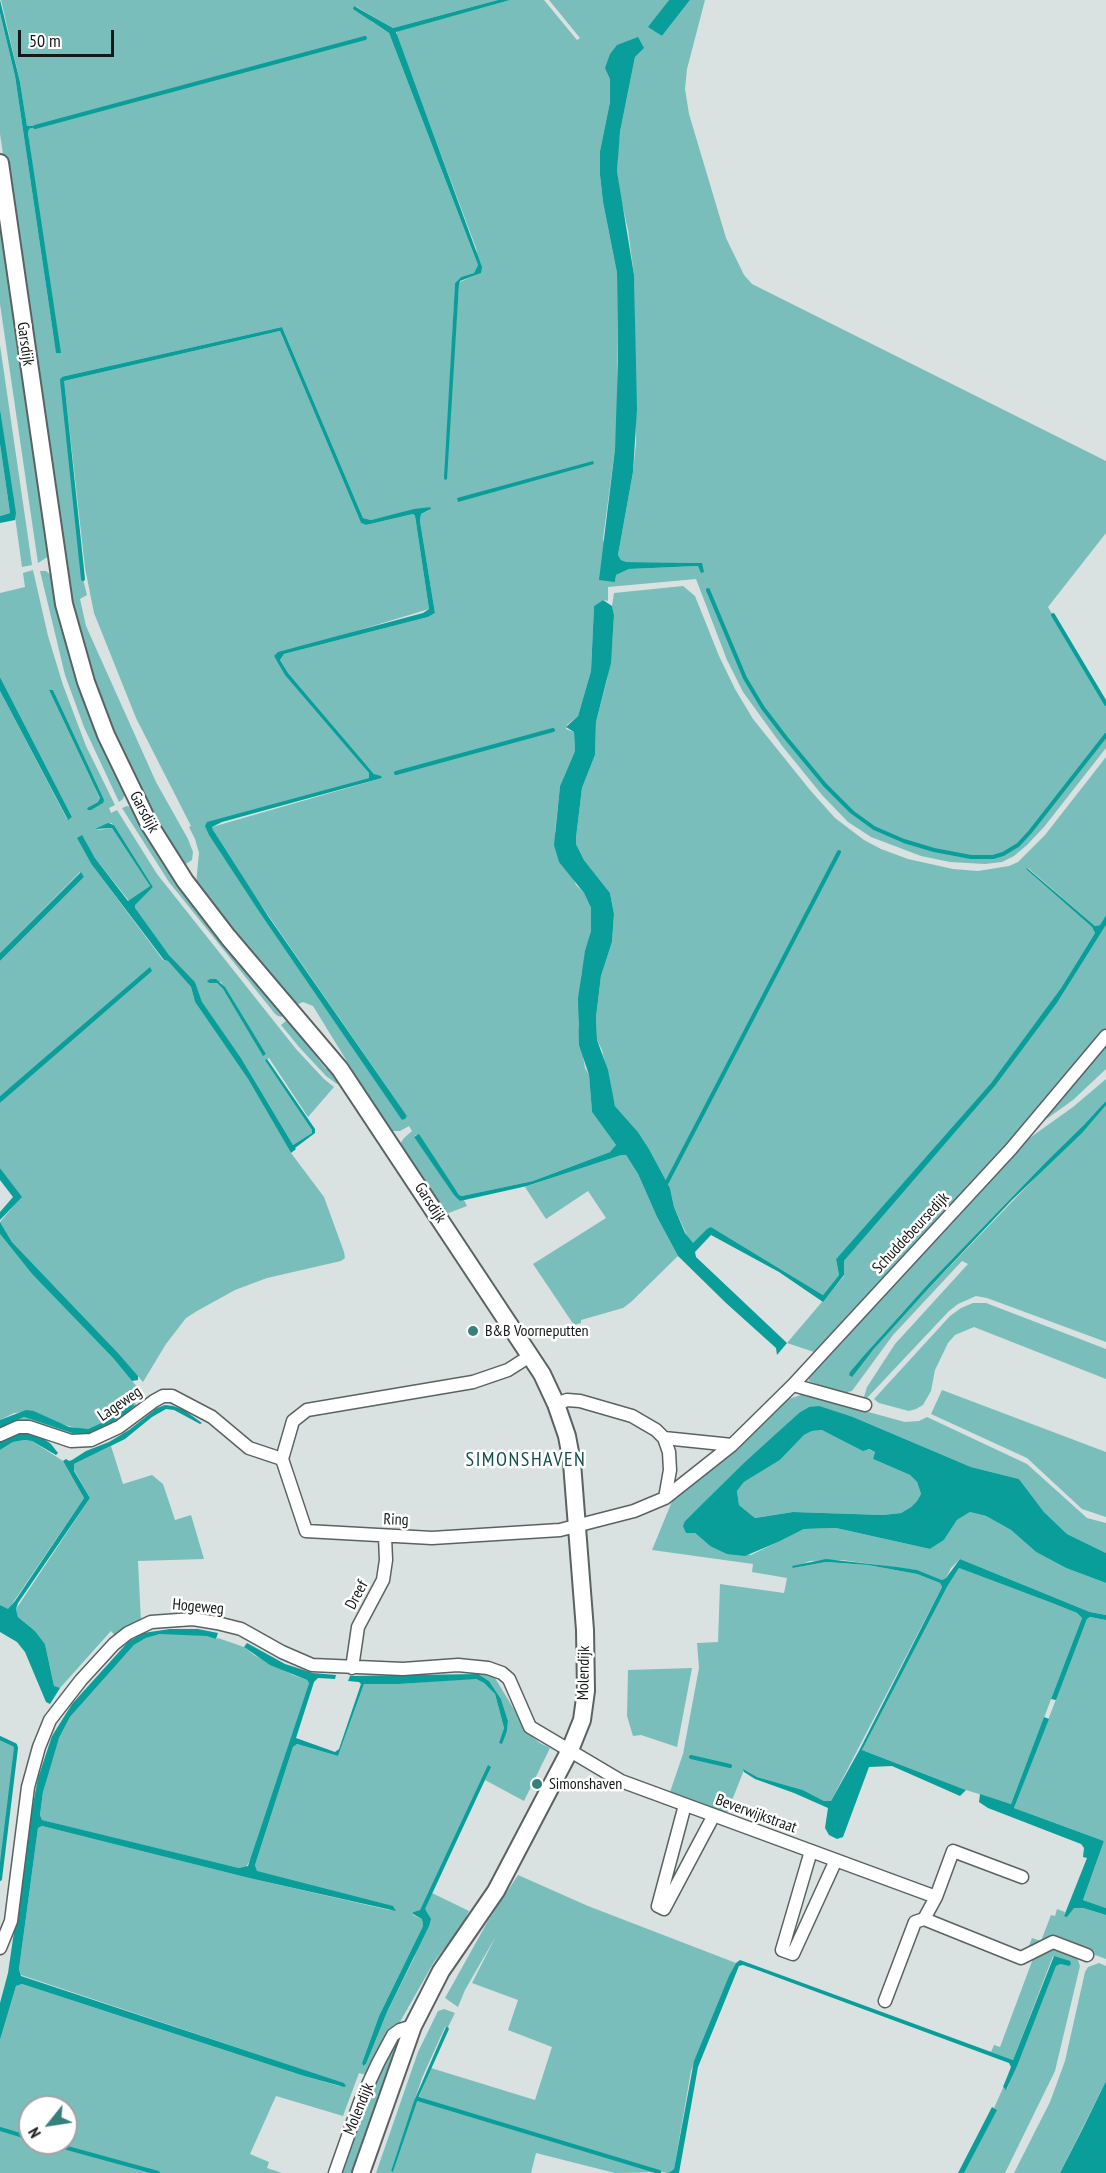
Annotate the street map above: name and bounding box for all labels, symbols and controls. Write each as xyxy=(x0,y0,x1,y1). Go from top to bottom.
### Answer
scale bar xyxy=(21,18,117,56)
text: 50 m xyxy=(29,29,61,52)
street label: Garsdijk xyxy=(12,321,38,367)
street label: Garsdijk xyxy=(125,788,163,836)
street label: Garsdijk xyxy=(410,1179,450,1227)
street label: Schuddebeursedijk xyxy=(869,1188,953,1278)
place label: B&B Voorneputten xyxy=(485,1321,589,1341)
marker: B&B Voorneputten xyxy=(466,1324,480,1338)
street label: Lageweg xyxy=(94,1382,146,1426)
district label: SIMONSHAVEN xyxy=(466,1448,586,1472)
street label: Ring xyxy=(383,1510,409,1530)
street label: Dreef xyxy=(341,1577,373,1613)
street label: Hogeweg xyxy=(171,1595,225,1619)
street label: Molendijk xyxy=(574,1646,594,1700)
place label: Simonshaven xyxy=(549,1774,622,1794)
marker: Simonshaven xyxy=(530,1777,544,1791)
street label: Beverwijkstraat xyxy=(713,1790,799,1838)
street label: Molendijk xyxy=(340,2080,378,2138)
north arrow xyxy=(18,2095,78,2155)
text: N xyxy=(23,2124,45,2142)

